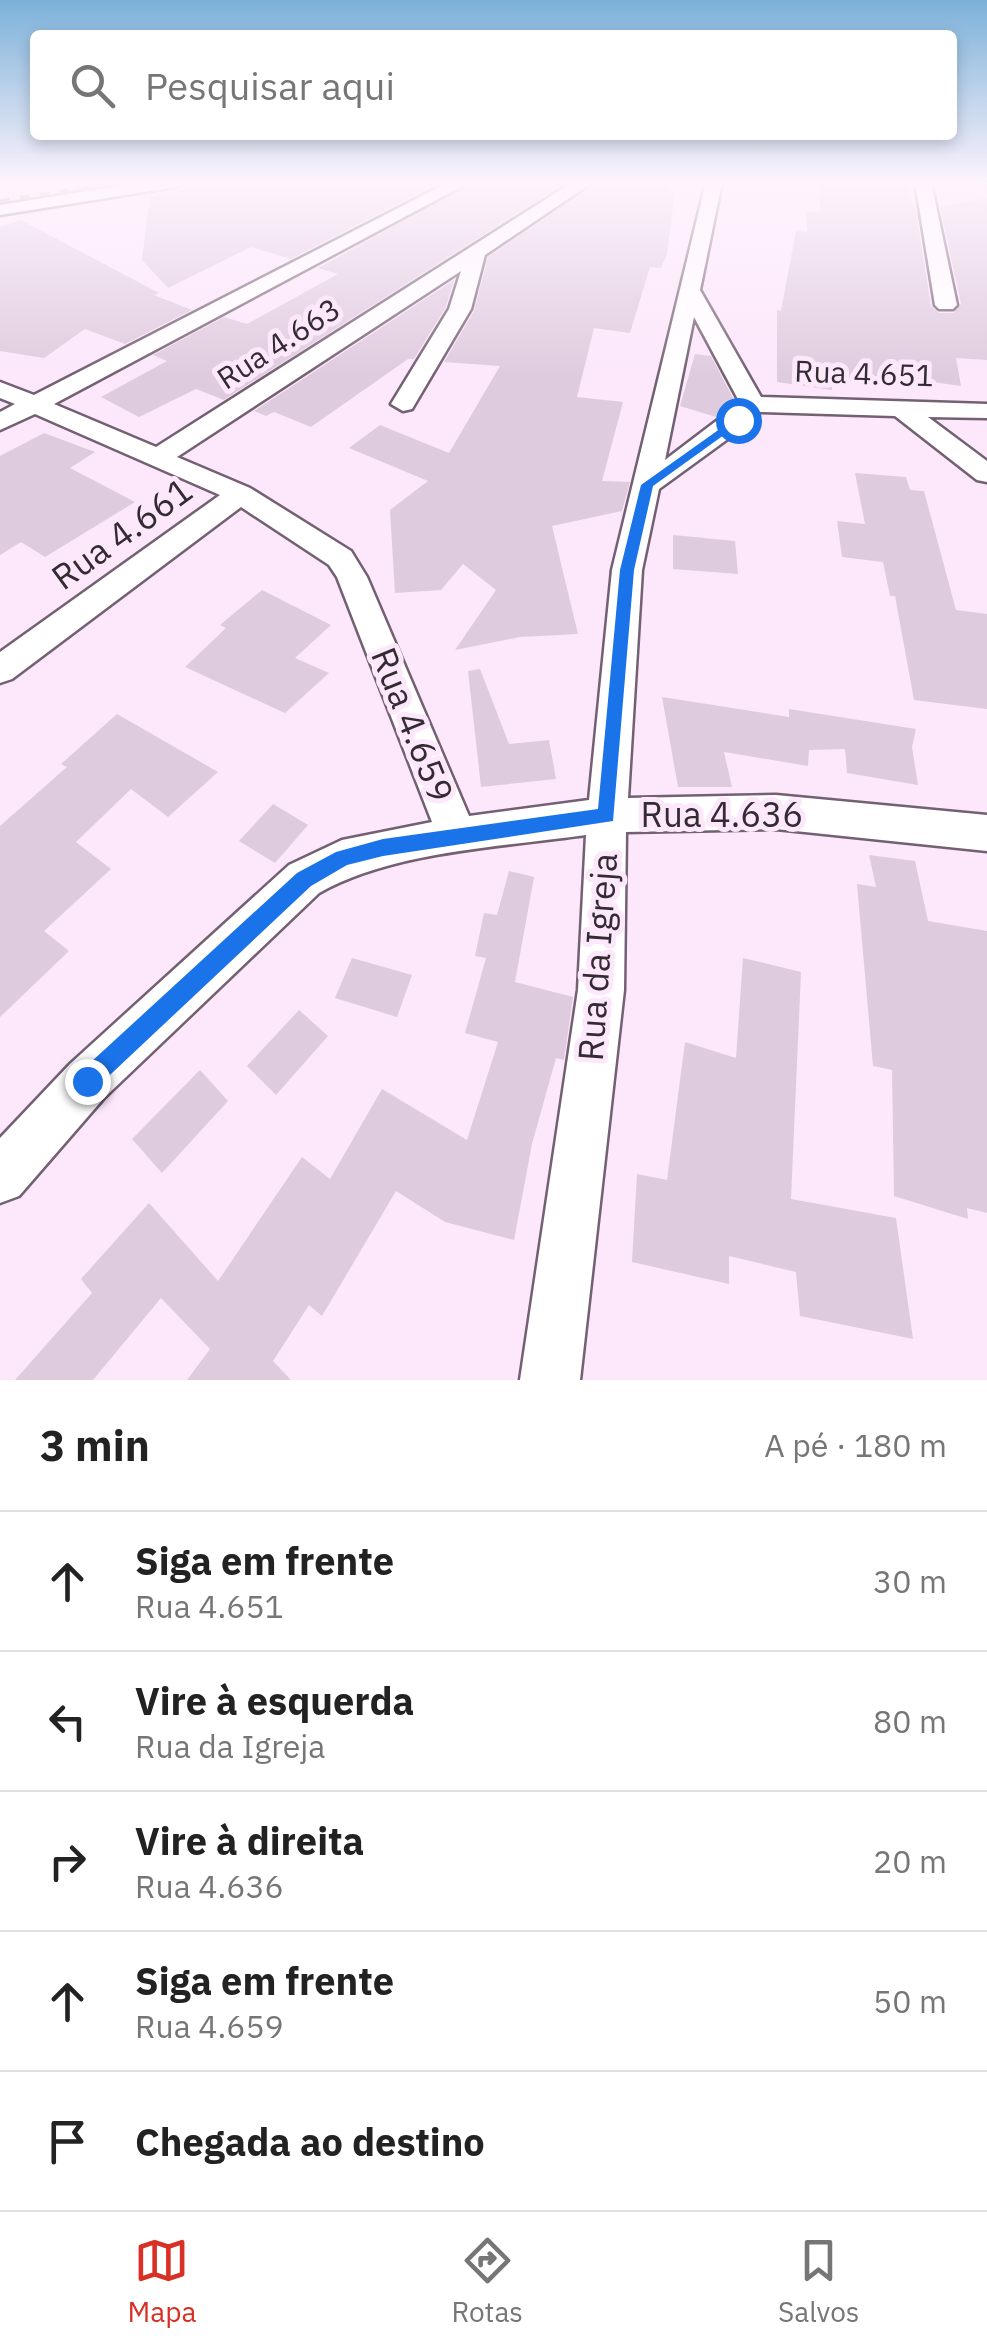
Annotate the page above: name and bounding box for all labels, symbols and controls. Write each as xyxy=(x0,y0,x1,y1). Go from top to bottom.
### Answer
search box xyxy=(30,30,957,140)
icon: search xyxy=(65,58,120,113)
text: Pesquisar aqui xyxy=(145,61,395,110)
street label: Rua 4.663 xyxy=(209,288,347,397)
street label: Rua 4.651 xyxy=(794,351,934,394)
route start xyxy=(716,398,762,444)
street label: Rua 4.661 xyxy=(42,467,201,600)
street label: Rua 4.659 xyxy=(361,641,465,809)
street label: Rua 4.636 xyxy=(641,791,803,837)
street label: Rua da Igreja xyxy=(567,851,627,1062)
route end xyxy=(65,1059,111,1105)
text: 3 min xyxy=(40,1418,150,1473)
text: A pé · 180 m xyxy=(764,1424,947,1466)
text: Siga em frente xyxy=(135,1536,394,1585)
icon: ahead xyxy=(40,1554,95,1609)
text: 30 m xyxy=(873,1560,947,1602)
text: Rua 4.651 xyxy=(135,1585,284,1627)
text: Vire à esquerda xyxy=(135,1676,414,1725)
icon: left xyxy=(40,1694,95,1749)
text: 80 m xyxy=(873,1700,947,1742)
text: Rua da Igreja xyxy=(135,1725,325,1767)
text: Vire à direita xyxy=(135,1816,364,1865)
icon: right xyxy=(40,1834,95,1889)
text: 20 m xyxy=(873,1840,947,1882)
text: Rua 4.636 xyxy=(135,1865,284,1907)
text: Siga em frente xyxy=(135,1956,394,2005)
icon: ahead xyxy=(40,1974,95,2029)
text: 50 m xyxy=(873,1980,947,2022)
text: Rua 4.659 xyxy=(135,2005,284,2047)
icon: arrive xyxy=(40,2114,95,2169)
text: Chegada ao destino xyxy=(135,2117,485,2166)
tab: Mapa xyxy=(128,2233,196,2330)
tab: Rotas xyxy=(451,2233,523,2330)
tab: Salvos xyxy=(778,2233,859,2330)

